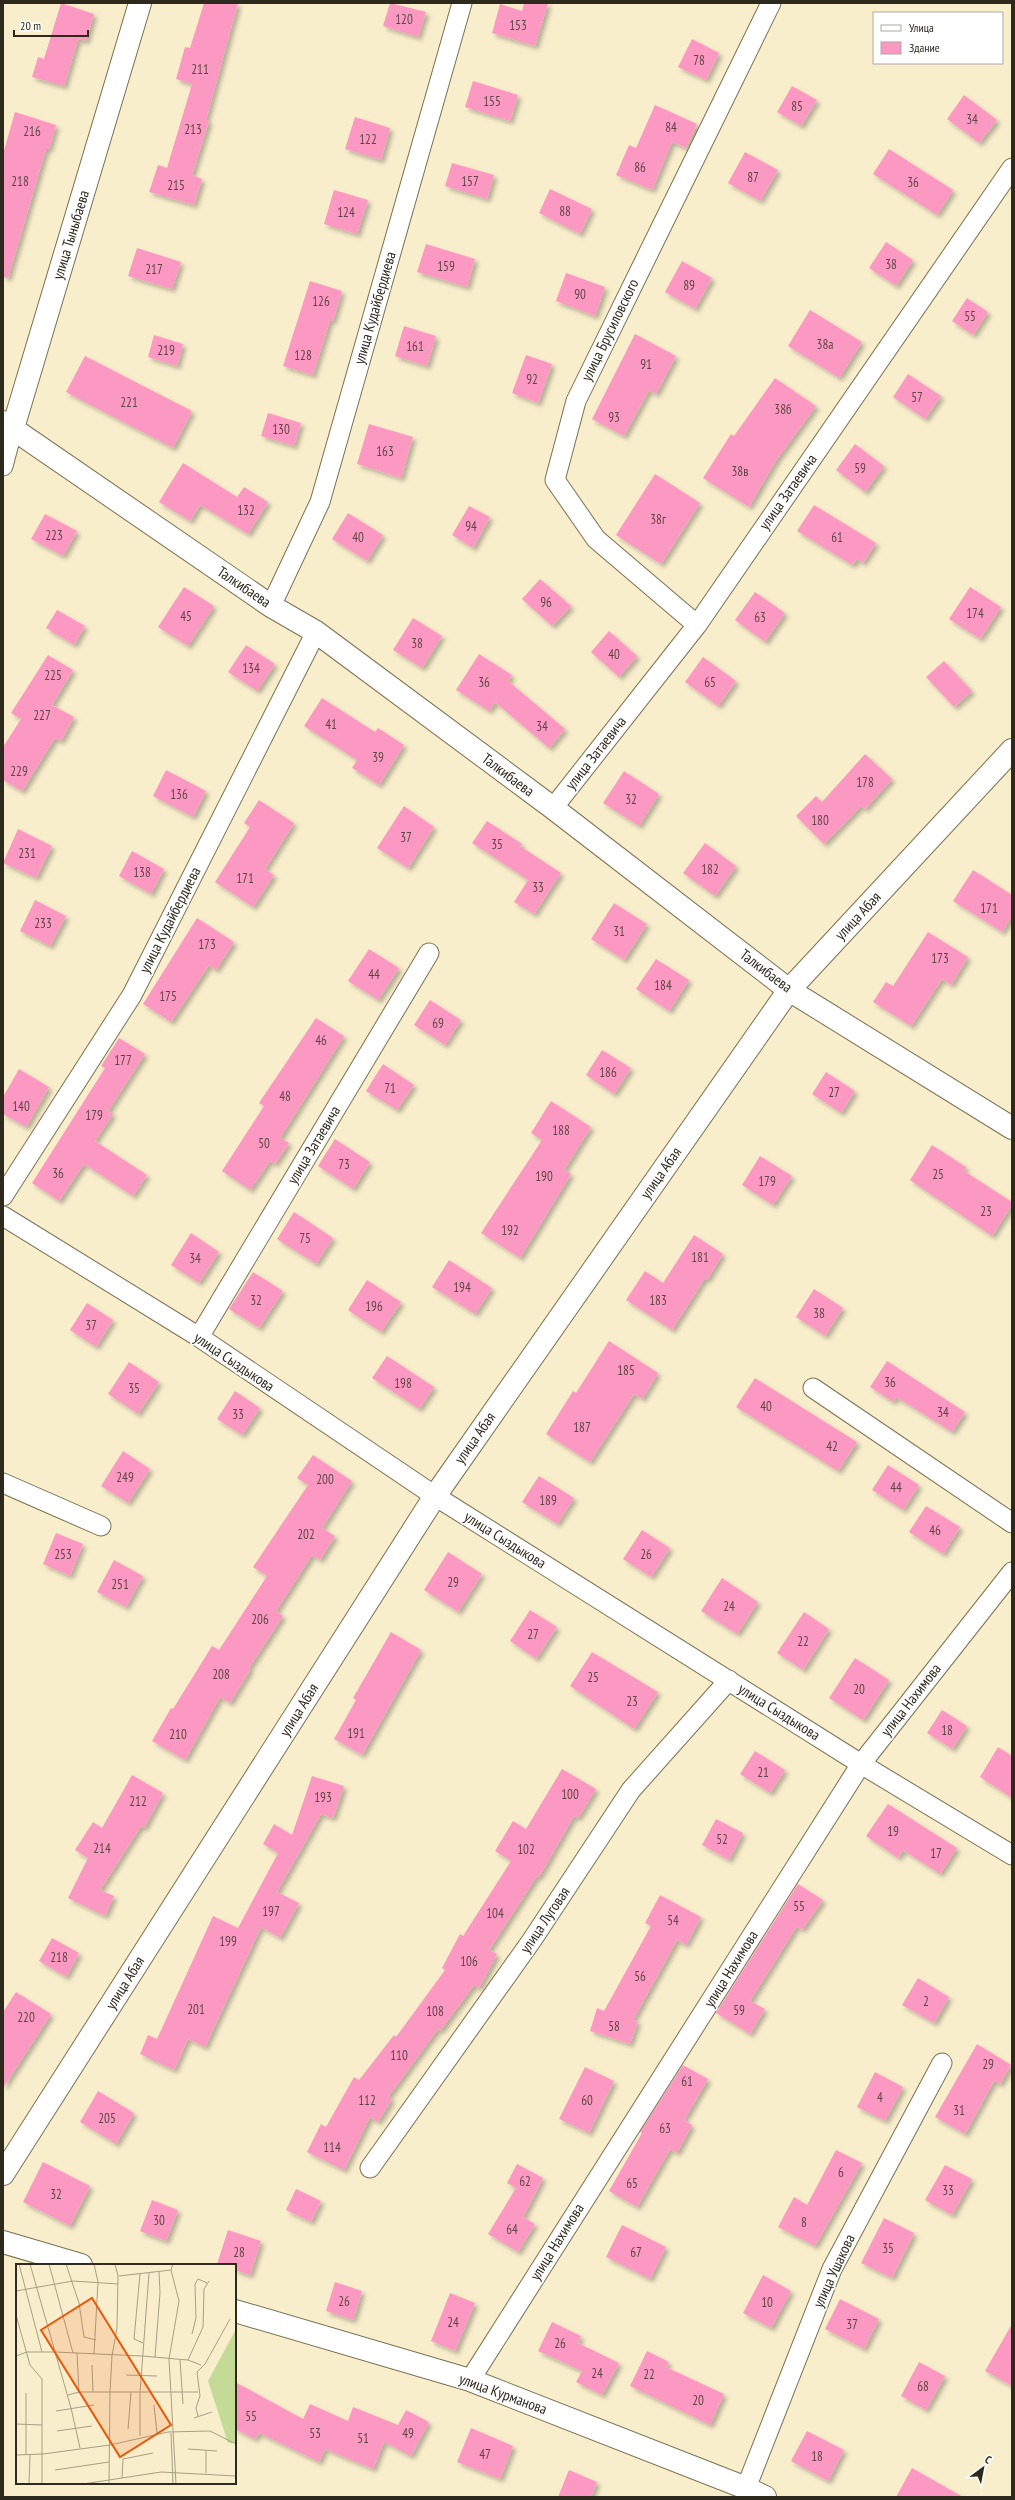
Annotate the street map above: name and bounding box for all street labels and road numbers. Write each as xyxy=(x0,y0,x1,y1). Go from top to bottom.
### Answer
street label: улица Тыныбаева xyxy=(48,188,93,282)
street label: улица Кудайбердиева xyxy=(349,249,400,366)
street label: улица Брусиловского xyxy=(577,276,643,384)
street label: улица Затаевича xyxy=(755,450,821,533)
street label: Талкибаева xyxy=(214,562,275,611)
street label: улица Затаевича xyxy=(561,712,630,793)
street label: Талкибаева xyxy=(478,749,538,800)
street label: улица Кудайбердиева xyxy=(135,864,204,976)
street label: улица Абая xyxy=(831,887,885,944)
street label: Талкибаева xyxy=(736,945,796,996)
street label: улица Затаевича xyxy=(283,1102,344,1187)
street label: улица Абая xyxy=(636,1143,685,1202)
street label: улица Сыздыкова xyxy=(190,1328,278,1395)
street label: улица Абая xyxy=(450,1408,499,1467)
street label: улица Сыздыкова xyxy=(461,1507,550,1572)
street label: улица Нахимова xyxy=(876,1660,945,1740)
street label: улица Сыздыкова xyxy=(735,1679,824,1744)
street label: улица Абая xyxy=(275,1680,322,1740)
street label: улица Луговая xyxy=(516,1883,574,1956)
street label: улица Нахимова xyxy=(699,1927,762,2011)
street label: улица Абая xyxy=(101,1953,148,2013)
street label: улица Нахимова xyxy=(525,2200,588,2284)
street label: улица Ушакова xyxy=(808,2231,859,2311)
street label: улица Курманова xyxy=(457,2369,550,2418)

